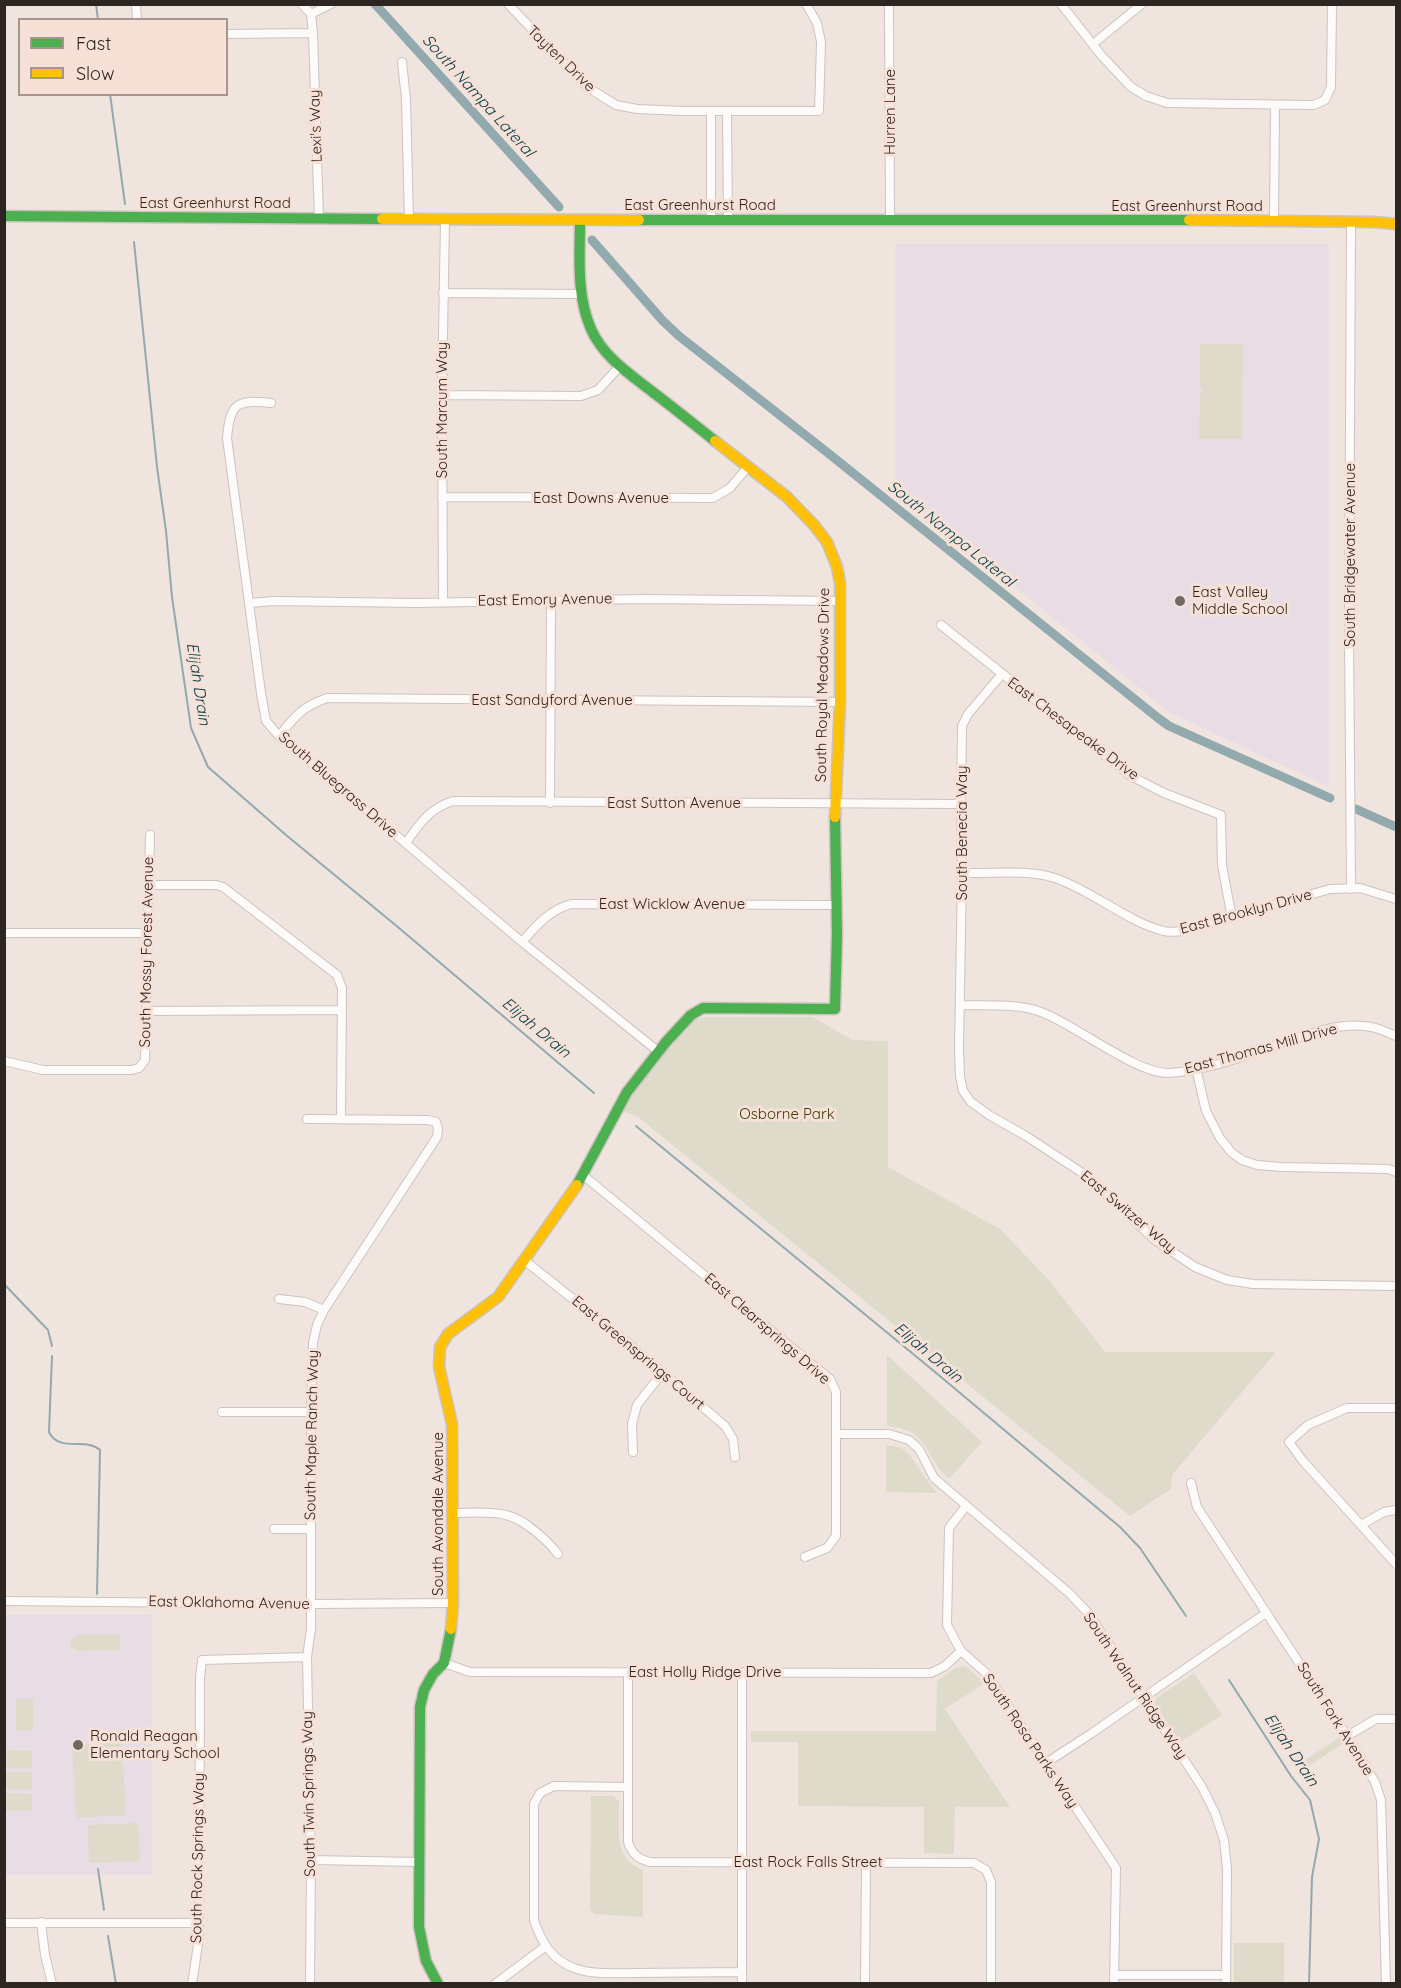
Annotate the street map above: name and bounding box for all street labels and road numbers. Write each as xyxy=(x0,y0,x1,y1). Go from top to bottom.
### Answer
street label: Tayten Drive xyxy=(523,22,599,96)
street label: Hurren Lane xyxy=(881,69,899,155)
street label: Lexi's Way xyxy=(306,89,326,163)
street label: East Greenhurst Road xyxy=(139,194,291,212)
street label: East Greenhurst Road xyxy=(624,196,776,214)
street label: East Greenhurst Road xyxy=(1111,197,1263,215)
street label: South Marcum Way xyxy=(433,342,451,478)
street label: South Bridgewater Avenue xyxy=(1341,463,1359,647)
street label: East Downs Avenue xyxy=(533,489,669,507)
street label: South Royal Meadows Drive xyxy=(812,588,834,782)
street label: East Emory Avenue xyxy=(477,590,613,610)
street label: East Chesapeake Drive xyxy=(1004,674,1142,784)
street label: East Sandyford Avenue xyxy=(471,691,633,709)
street label: South Bluegrass Drive xyxy=(275,728,401,842)
street label: South Benecia Way xyxy=(953,765,971,901)
street label: East Sutton Avenue xyxy=(607,794,741,812)
street label: South Mossy Forest Avenue xyxy=(136,857,158,1047)
street label: East Brooklyn Drive xyxy=(1178,886,1314,938)
street label: East Wicklow Avenue xyxy=(599,895,745,913)
street label: East Thomas Mill Drive xyxy=(1183,1020,1339,1078)
street label: East Switzer Way xyxy=(1077,1167,1179,1257)
street label: East Clearsprings Drive xyxy=(701,1270,833,1388)
street label: East Greensprings Court xyxy=(568,1292,708,1414)
street label: South Maple Ranch Way xyxy=(302,1350,322,1520)
street label: South Avondale Avenue xyxy=(429,1432,447,1596)
street label: East Oklahoma Avenue xyxy=(148,1593,310,1613)
street label: South Walnut Ridge Way xyxy=(1079,1609,1191,1763)
street label: South Fork Avenue xyxy=(1293,1659,1377,1779)
street label: East Holly Ridge Drive xyxy=(628,1663,782,1681)
street label: South Rosa Parks Way xyxy=(978,1671,1082,1811)
street label: South Twin Springs Way xyxy=(299,1711,319,1877)
street label: South Rock Springs Way xyxy=(188,1773,208,1943)
street label: East Rock Falls Street xyxy=(733,1853,883,1871)

